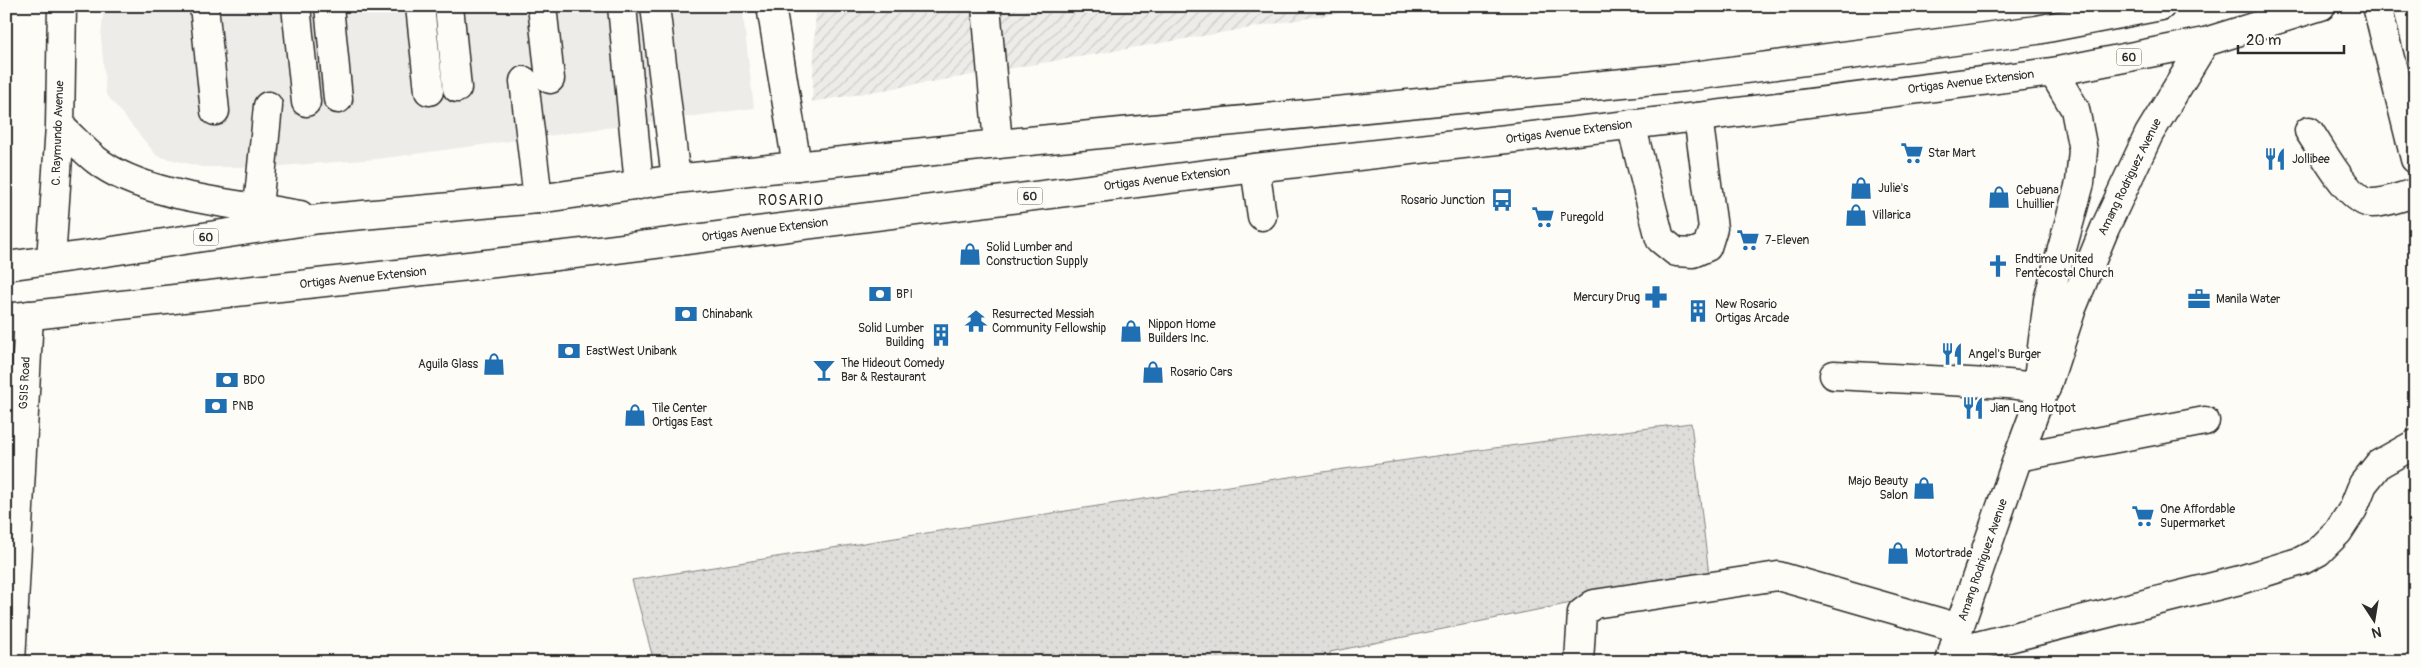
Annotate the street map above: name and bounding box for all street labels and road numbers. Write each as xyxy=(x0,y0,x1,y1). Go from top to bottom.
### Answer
road number: 60 xyxy=(2116,48,2142,66)
street label: Ortigas Avenue Extension xyxy=(1907,67,2035,97)
street label: C. Raymundo Avenue xyxy=(49,80,67,186)
street label: Amang Rodriguez Avenue xyxy=(2095,116,2165,238)
street label: Ortigas Avenue Extension xyxy=(1505,117,1633,147)
street label: Ortigas Avenue Extension xyxy=(1103,164,1231,194)
road number: 60 xyxy=(1018,188,1042,205)
street label: Ortigas Avenue Extension xyxy=(701,215,829,245)
road number: 60 xyxy=(194,228,218,246)
street label: Ortigas Avenue Extension xyxy=(299,264,427,292)
street label: GSIS Road xyxy=(16,356,34,410)
street label: Amang Rodriguez Avenue xyxy=(1955,497,2011,623)

